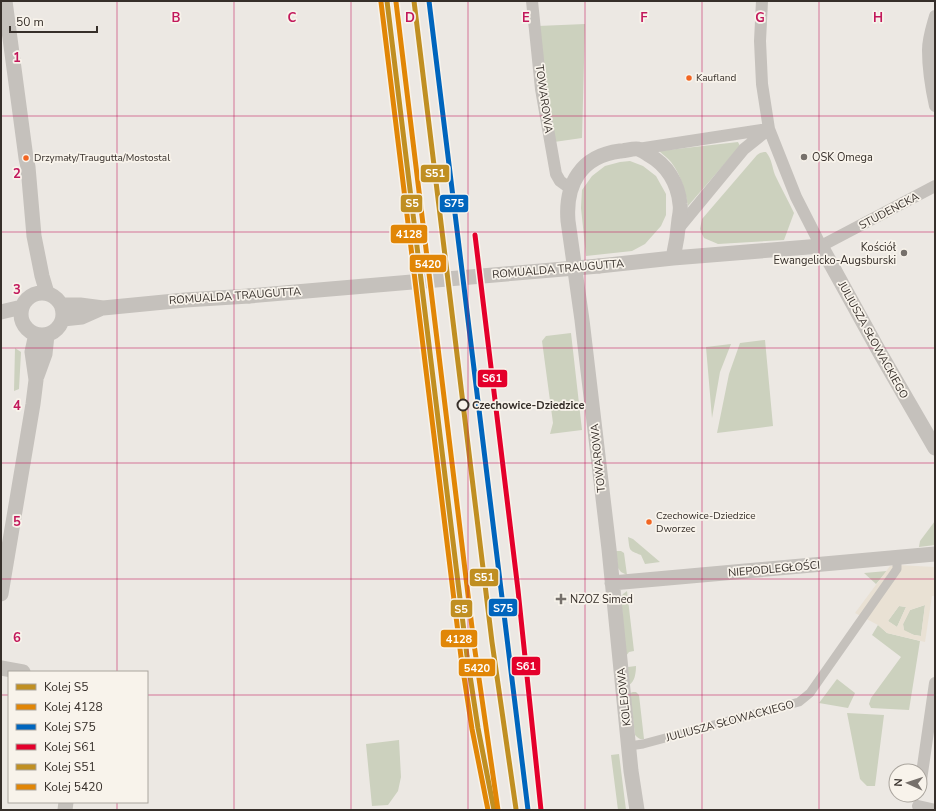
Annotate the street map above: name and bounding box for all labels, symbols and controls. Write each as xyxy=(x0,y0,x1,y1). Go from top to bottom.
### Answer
scale bar xyxy=(10,8,97,34)
text: B xyxy=(172,9,181,27)
text: C xyxy=(288,9,297,27)
text: D xyxy=(405,9,415,27)
text: E xyxy=(522,9,530,27)
text: F xyxy=(640,9,648,27)
text: G xyxy=(755,9,765,27)
text: H xyxy=(873,9,883,27)
text: 50 m xyxy=(16,14,44,30)
text: 1 xyxy=(13,49,21,67)
street label: TOWAROWA xyxy=(532,64,556,134)
place label: Kaufland xyxy=(696,71,736,85)
marker: Kaufland xyxy=(684,73,694,83)
place label: OSK Omega xyxy=(812,150,873,165)
place label: Drzymały/Traugutta/Mostostal xyxy=(34,151,170,165)
marker: OSK Omega xyxy=(799,152,809,162)
marker: Drzymały/Traugutta/Mostostal xyxy=(21,153,31,163)
line badge: S51 xyxy=(420,164,450,183)
text: 2 xyxy=(13,165,21,183)
text: S51 xyxy=(425,166,445,181)
street label: STUDENCKA xyxy=(856,189,922,233)
line badge: S5 xyxy=(400,194,423,213)
line badge: S75 xyxy=(439,194,469,213)
text: S5 xyxy=(405,196,419,211)
text: S75 xyxy=(444,196,464,211)
line badge: 4128 xyxy=(390,224,428,244)
text: 4128 xyxy=(396,227,423,242)
place label: Kościół Ewangelicko-Augsburski xyxy=(773,240,897,268)
marker: Kościół Ewangelicko-Augsburski xyxy=(899,248,909,258)
line badge: 5420 xyxy=(409,254,447,273)
street label: ROMUALDA TRAUGUTTA xyxy=(491,256,625,282)
text: 5420 xyxy=(415,257,442,272)
street label: JULIUSZA SŁOWACKIEGO xyxy=(834,278,912,401)
text: 3 xyxy=(13,281,21,299)
street label: ROMUALDA TRAUGUTTA xyxy=(168,284,302,308)
line badge: S61 xyxy=(477,369,508,388)
text: S61 xyxy=(482,371,502,386)
text: 4 xyxy=(13,397,21,415)
marker: Czechowice-Dziedzice xyxy=(456,398,470,412)
place label: Czechowice-Dziedzice xyxy=(472,398,584,413)
street label: TOWAROWA xyxy=(587,423,609,493)
place label: Czechowice-Dziedzice Dworzec xyxy=(656,509,755,536)
text: 5 xyxy=(13,513,21,531)
marker: Czechowice-Dziedzice Dworzec xyxy=(644,517,654,527)
street label: NIEPODLEGŁOŚCI xyxy=(727,557,821,580)
line badge: S51 xyxy=(469,568,499,587)
text: S51 xyxy=(474,570,494,585)
place label: NZOZ Simed xyxy=(570,592,633,607)
marker: NZOZ Simed xyxy=(555,593,567,605)
line badge: S75 xyxy=(488,598,518,617)
line badge: S5 xyxy=(450,599,473,618)
text: S75 xyxy=(493,601,513,616)
text: S5 xyxy=(454,602,468,617)
text: 6 xyxy=(13,629,21,647)
line badge: 4128 xyxy=(440,629,478,648)
text: 4128 xyxy=(446,632,473,647)
line badge: S61 xyxy=(511,656,541,676)
line badge: 5420 xyxy=(458,658,496,677)
text: S61 xyxy=(516,659,536,674)
text: 5420 xyxy=(464,661,491,676)
street label: KOLEJOWA xyxy=(613,667,635,727)
legend xyxy=(8,671,148,803)
text: Kolej S5 xyxy=(44,679,88,695)
street label: JULIUSZA SŁOWACKIEGO xyxy=(663,697,796,746)
text: Kolej 4128 xyxy=(44,699,103,715)
text: Kolej S75 xyxy=(44,719,96,735)
text: Kolej S61 xyxy=(44,739,96,755)
text: Kolej S51 xyxy=(44,759,96,775)
north arrow xyxy=(888,763,928,803)
text: N xyxy=(891,778,906,787)
text: Kolej 5420 xyxy=(44,779,103,795)

